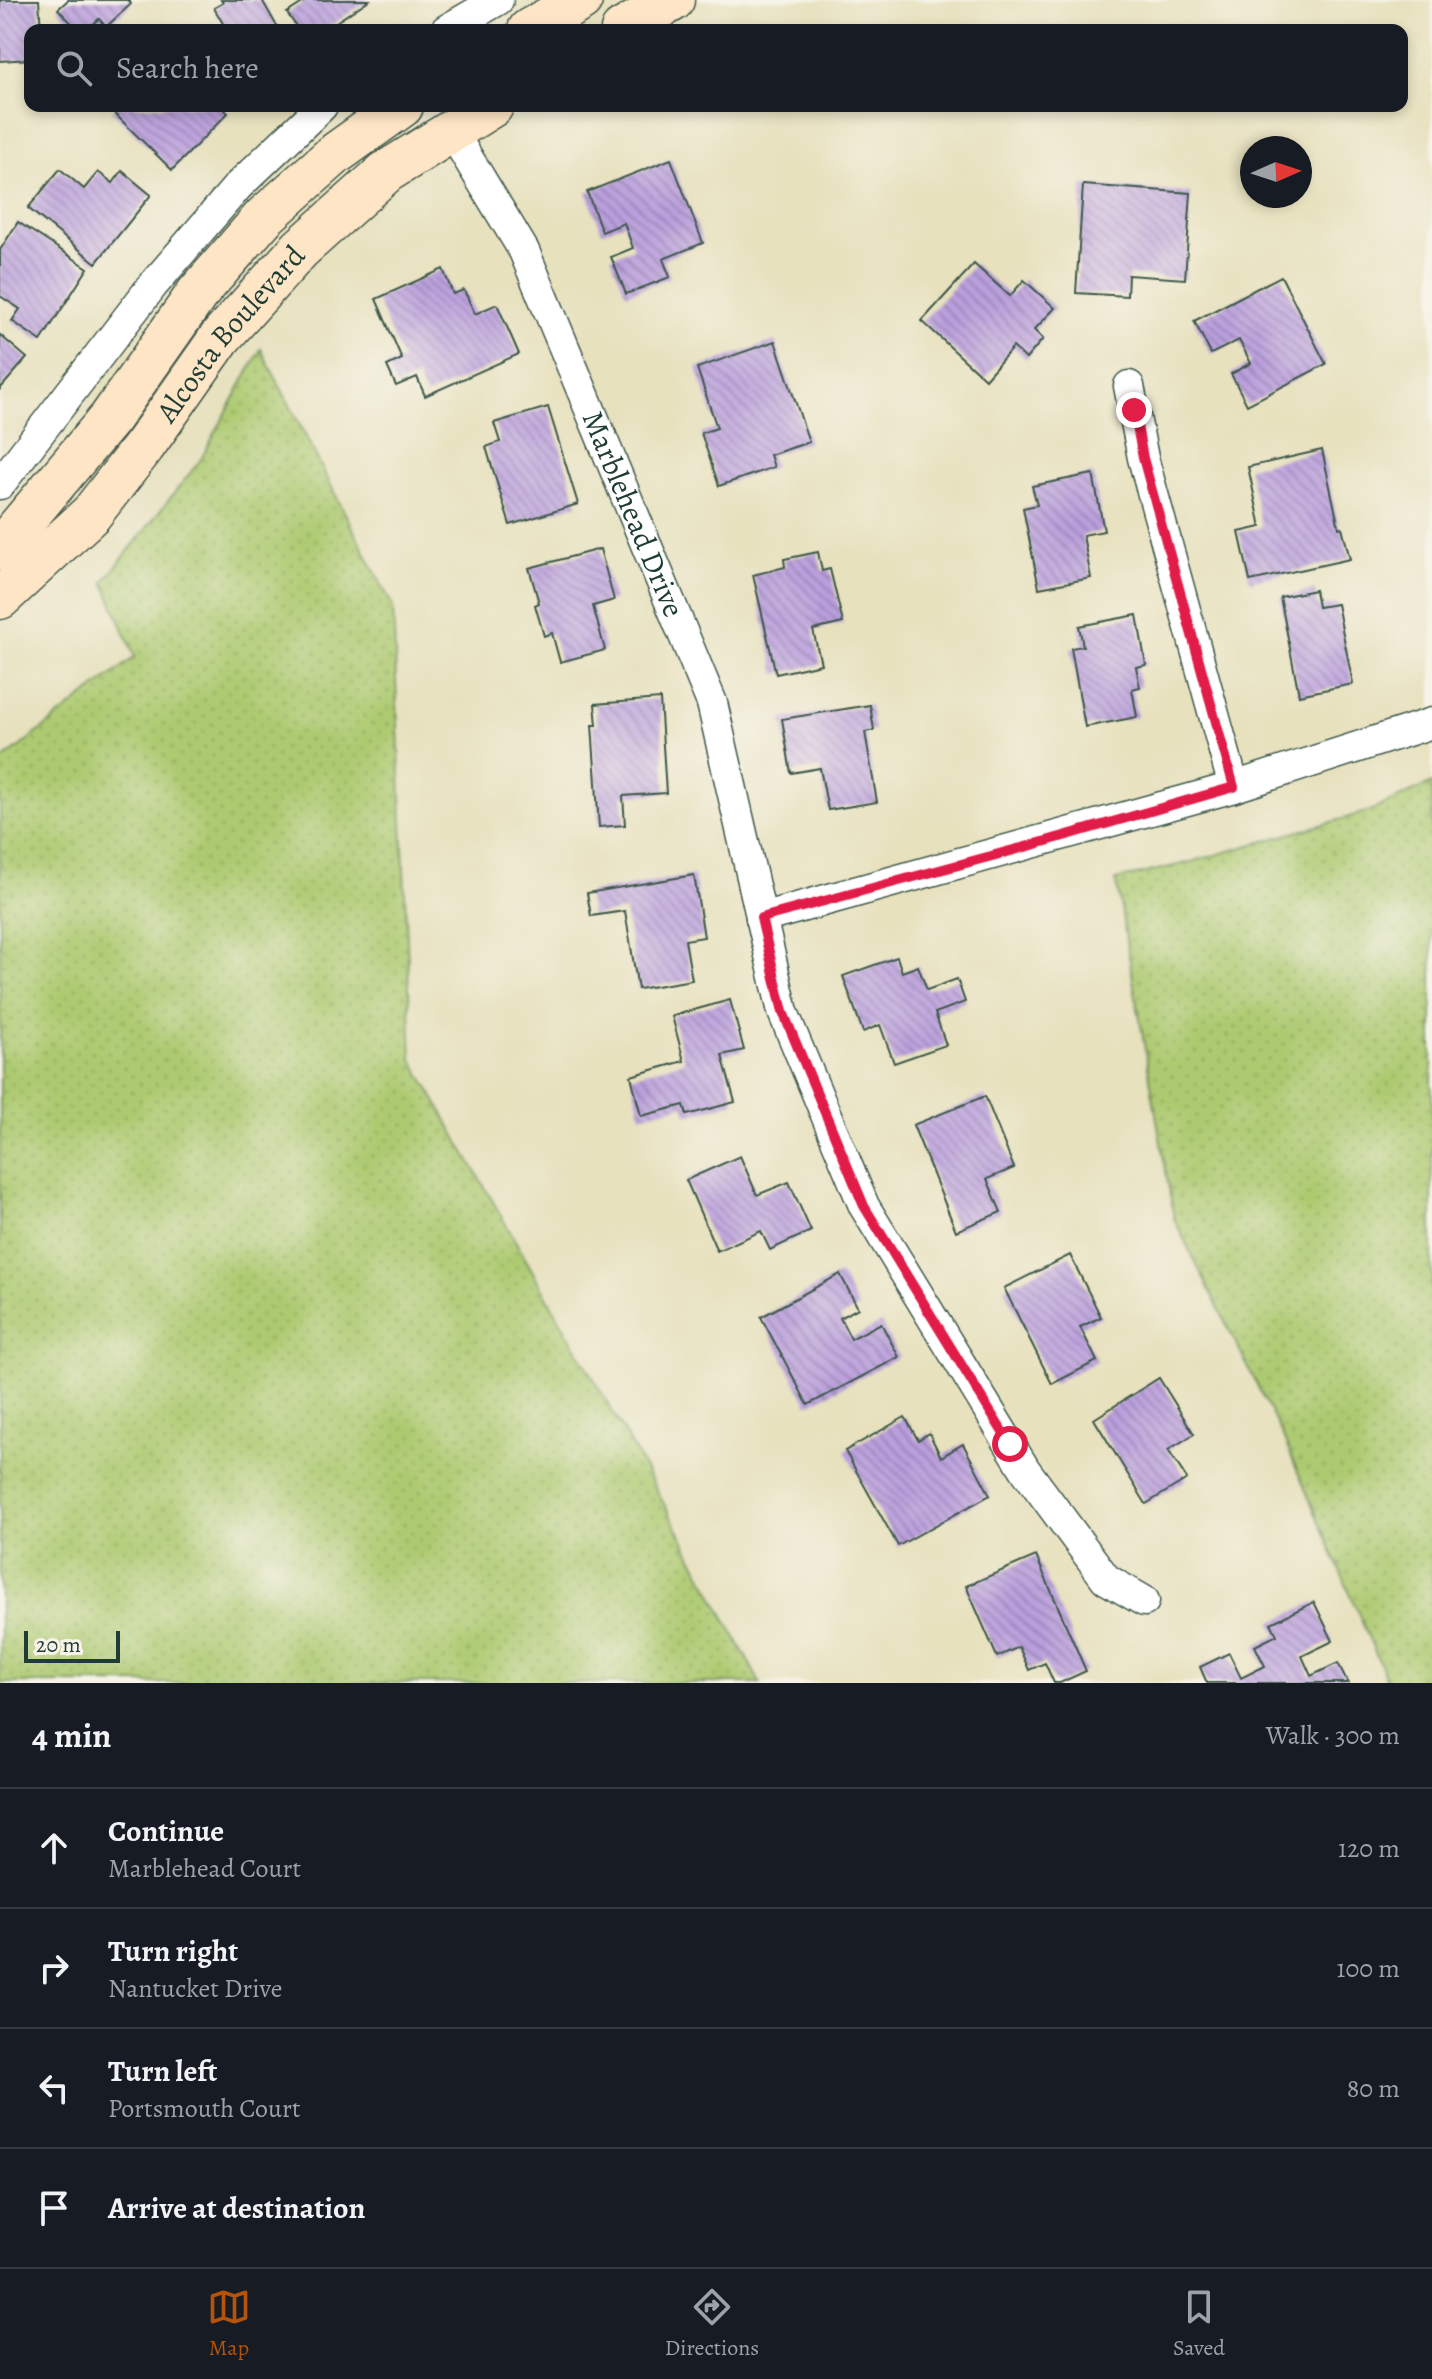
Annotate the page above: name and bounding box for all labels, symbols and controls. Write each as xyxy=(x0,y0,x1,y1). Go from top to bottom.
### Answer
search box xyxy=(24,24,1408,112)
icon: search xyxy=(52,46,96,90)
text: Search here xyxy=(116,48,259,88)
north arrow xyxy=(1240,136,1312,208)
street label: Alcosta Boulevard xyxy=(146,236,315,431)
route end xyxy=(1116,392,1152,428)
street label: Marblehead Drive xyxy=(573,405,694,623)
route start xyxy=(992,1426,1028,1462)
scale bar xyxy=(24,1627,120,1663)
text: 20 m xyxy=(36,1630,81,1660)
text: 4 min xyxy=(32,1712,111,1759)
text: Walk · 300 m xyxy=(1266,1718,1400,1753)
text: Continue xyxy=(108,1811,224,1851)
icon: ahead xyxy=(32,1826,76,1870)
text: 120 m xyxy=(1338,1831,1400,1866)
text: Marblehead Court xyxy=(108,1851,301,1886)
text: Turn right xyxy=(108,1931,238,1971)
icon: right xyxy=(32,1946,76,1990)
text: 100 m xyxy=(1337,1951,1400,1986)
text: Nantucket Drive xyxy=(108,1971,282,2006)
text: Turn left xyxy=(108,2051,217,2091)
icon: left xyxy=(32,2066,76,2110)
text: 80 m xyxy=(1347,2071,1400,2106)
text: Portsmouth Court xyxy=(108,2091,301,2126)
icon: arrive xyxy=(32,2186,76,2230)
text: Arrive at destination xyxy=(108,2188,365,2228)
tab: Map xyxy=(207,2285,251,2363)
tab: Directions xyxy=(665,2285,759,2363)
tab: Saved xyxy=(1173,2285,1225,2363)

